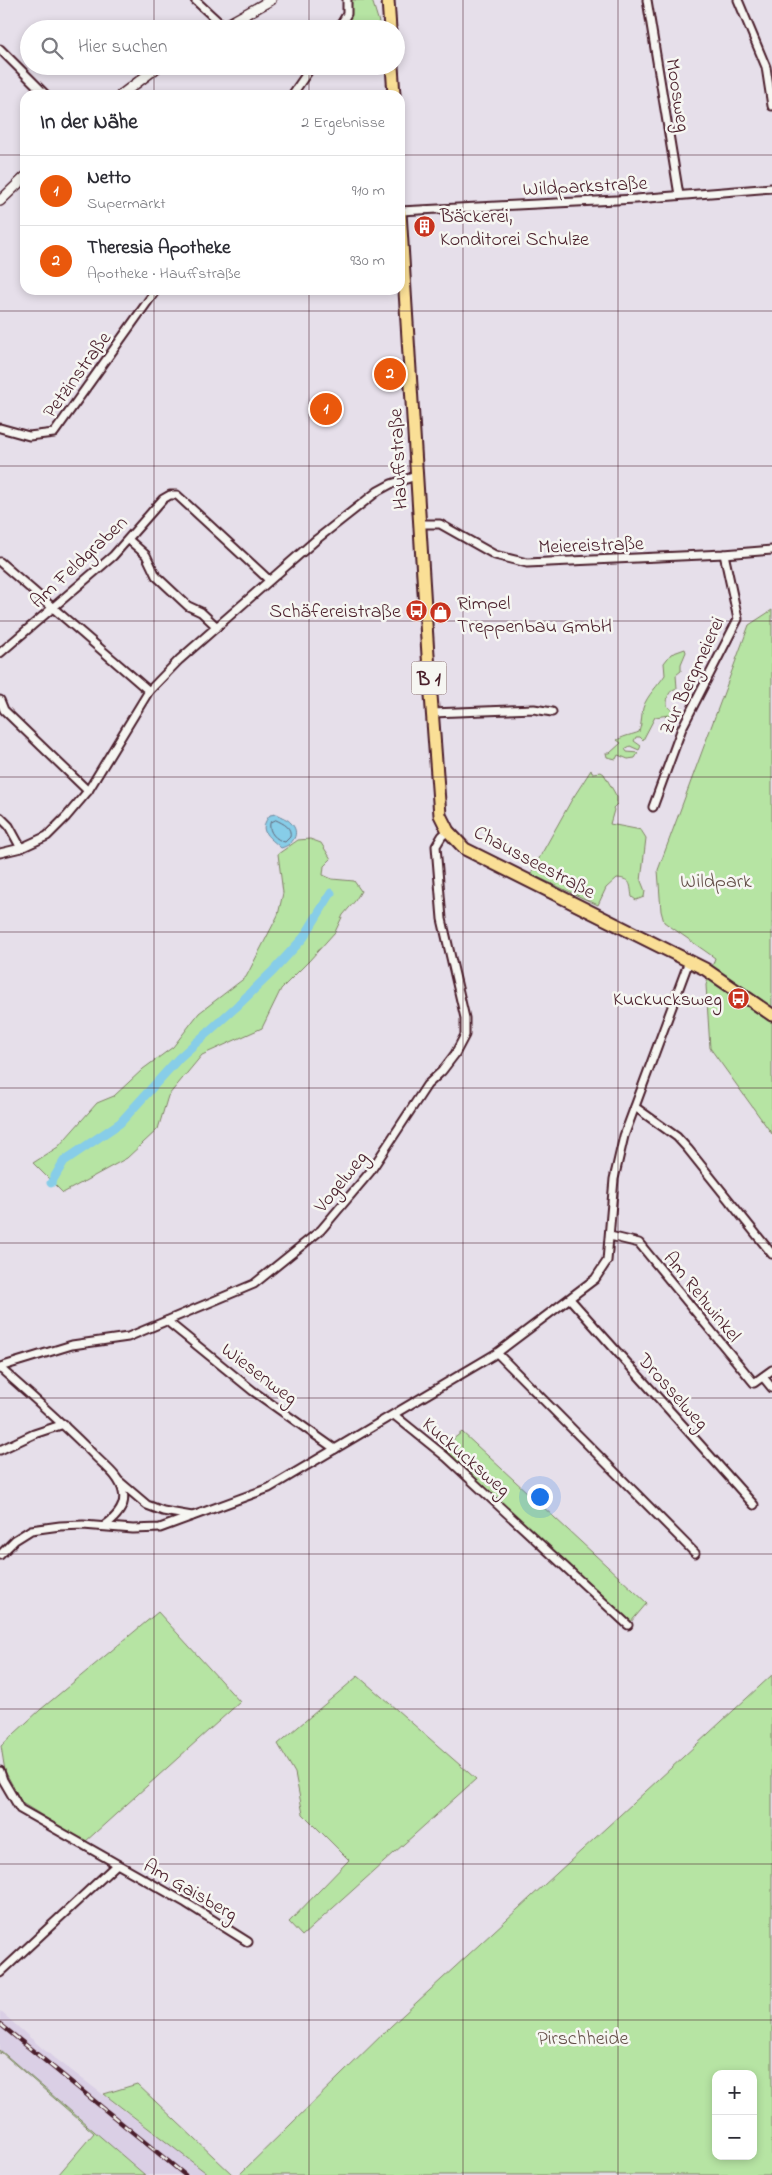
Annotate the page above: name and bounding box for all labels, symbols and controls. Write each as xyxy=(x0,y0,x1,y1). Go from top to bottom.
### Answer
search box xyxy=(20,20,405,75)
icon: search xyxy=(38,34,66,62)
text: Hier suchen xyxy=(78,34,167,61)
street label: Moosweg xyxy=(655,56,697,134)
text: In der Nähe xyxy=(40,108,138,138)
text: 2 Ergebnisse xyxy=(301,111,385,135)
text: Netto xyxy=(87,165,131,192)
street label: Wildparkstraße xyxy=(522,170,648,205)
text: 1 xyxy=(53,179,59,203)
text: 910 m xyxy=(352,179,385,203)
text: Supermarkt xyxy=(87,192,166,216)
place label: Bäckerei, Konditorei Schulze xyxy=(439,203,589,255)
building icon: Bäckerei, Konditorei Schulze xyxy=(412,214,436,238)
text: Theresia Apotheke xyxy=(87,235,231,262)
text: 2 xyxy=(52,249,60,273)
text: 930 m xyxy=(350,249,385,273)
text: Apotheke · Hauffstraße xyxy=(87,262,241,286)
street label: Petzinstraße xyxy=(37,326,120,425)
pin: 2 xyxy=(374,355,406,393)
pin: 1 xyxy=(310,390,342,428)
street label: Hauffstraße xyxy=(382,407,417,510)
street label: Am Feldgraben xyxy=(24,510,136,617)
street label: Meiereistraße xyxy=(538,530,644,563)
place label: Rimpel Treppenbau GmbH xyxy=(457,590,612,642)
place label: Schäfereistraße xyxy=(269,598,401,627)
bus stop icon: Schäfereistraße xyxy=(405,598,429,622)
shop icon: Rimpel Treppenbau GmbH xyxy=(429,601,453,625)
street label: Zur Bergmeierei xyxy=(653,612,734,740)
road number: B 1 xyxy=(412,661,446,694)
street label: Chausseestraße xyxy=(468,819,600,908)
park label: Wildpark xyxy=(680,868,752,897)
place label: Kuckucksweg xyxy=(613,986,722,1016)
bus stop icon: Kuckucksweg xyxy=(726,986,750,1010)
street label: Vogelweg xyxy=(307,1145,377,1221)
street label: Am Rehwinkel xyxy=(655,1246,747,1349)
street label: Wiesenweg xyxy=(214,1337,303,1414)
street label: Drosselweg xyxy=(628,1347,715,1438)
street label: Kuckucksweg xyxy=(414,1411,516,1505)
your location xyxy=(527,1484,553,1510)
street label: Am Gaisberg xyxy=(137,1852,242,1931)
park label: Pirschheide xyxy=(538,2025,629,2054)
map controls xyxy=(712,2070,757,2160)
button: + xyxy=(712,2070,757,2115)
button: − xyxy=(712,2115,757,2160)

